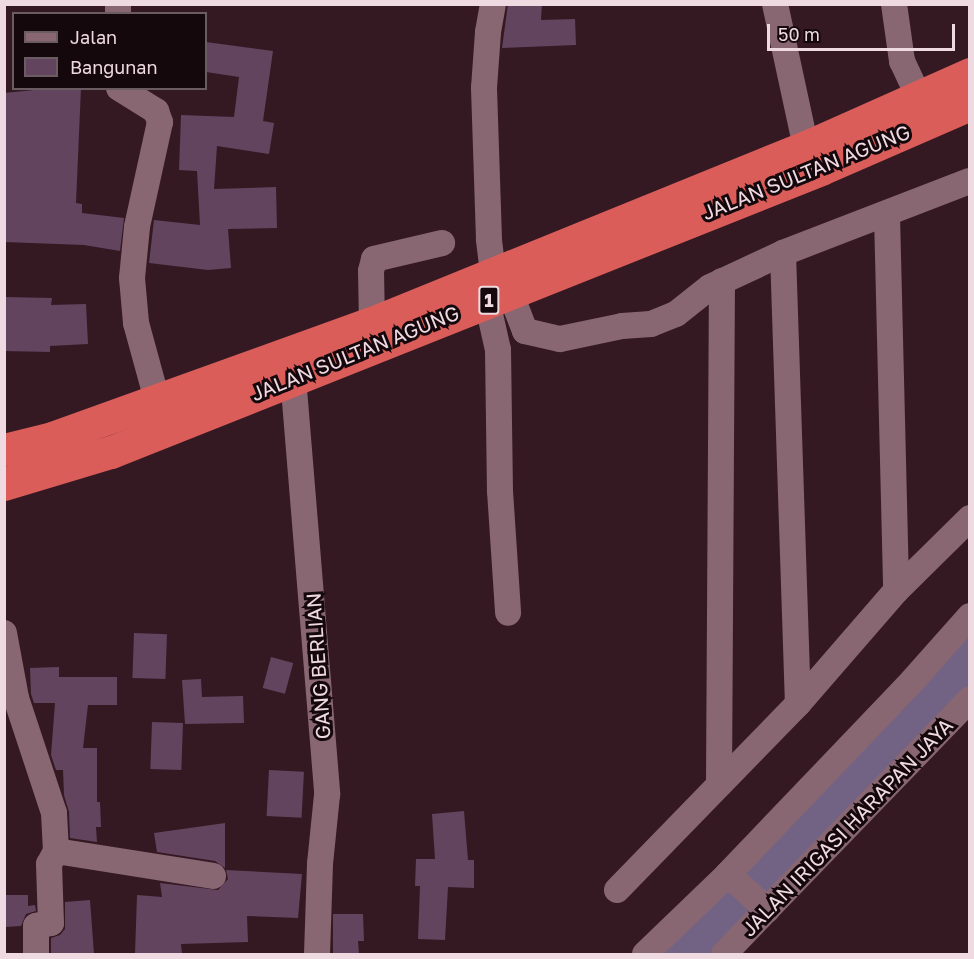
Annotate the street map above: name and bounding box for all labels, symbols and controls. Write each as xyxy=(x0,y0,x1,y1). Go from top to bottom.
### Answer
legend xyxy=(12,12,207,90)
scale bar xyxy=(770,12,958,50)
text: 50 m xyxy=(778,23,820,45)
text: Jalan xyxy=(70,26,117,48)
text: Bangunan xyxy=(70,56,158,78)
street label: JALAN SULTAN AGUNG xyxy=(699,119,913,225)
road number: 1 xyxy=(477,285,501,315)
street label: JALAN SULTAN AGUNG xyxy=(248,300,462,406)
street label: GANG BERLIAN xyxy=(301,592,335,740)
street label: JALAN IRIGASI HARAPAN JAYA xyxy=(736,713,958,941)

